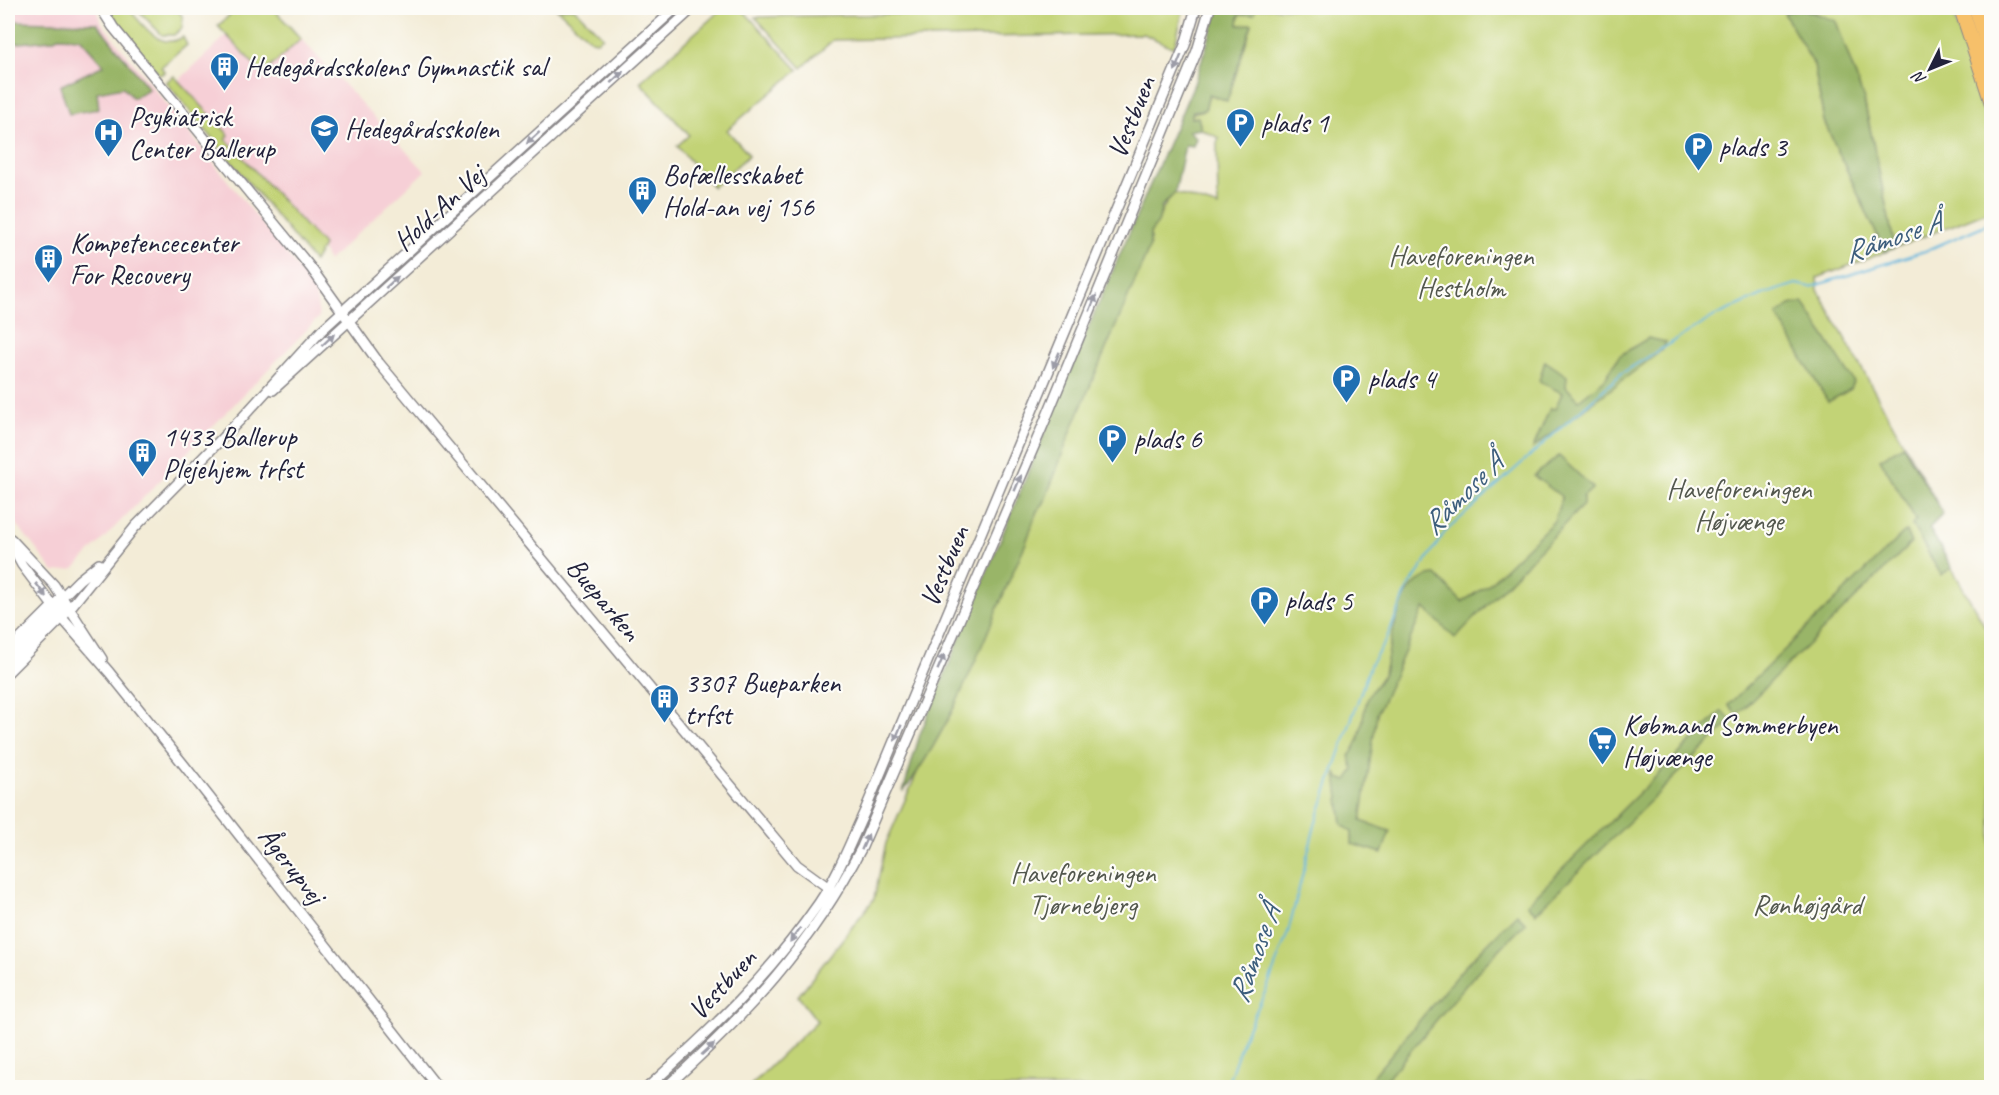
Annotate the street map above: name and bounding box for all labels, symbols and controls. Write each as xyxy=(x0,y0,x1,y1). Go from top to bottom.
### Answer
north arrow xyxy=(1900,39,1960,99)
place label: Hedegårdsskolens Gymnastik sal xyxy=(245,49,551,84)
building icon: Hedegårdsskolens Gymnastik sal xyxy=(208,50,240,92)
one-way arrow xyxy=(1173,54,1182,72)
text: N xyxy=(1907,66,1930,89)
street label: Vestbuen xyxy=(1099,70,1164,163)
one-way arrow xyxy=(609,71,624,84)
place label: Psykiatrisk Center Ballerup xyxy=(129,99,276,166)
place label: plads 1 xyxy=(1261,105,1330,140)
parking icon: plads 1 xyxy=(1224,106,1256,148)
place label: Hedegårdsskolen xyxy=(345,111,500,146)
school or university icon: Hedegårdsskolen xyxy=(308,112,340,154)
hospital icon: Psykiatrisk Center Ballerup xyxy=(92,116,124,158)
place label: plads 3 xyxy=(1719,129,1789,164)
parking icon: plads 3 xyxy=(1682,130,1714,172)
one-way arrow xyxy=(525,131,540,145)
street label: Hold-An Vej xyxy=(386,155,495,258)
place label: Bofællesskabet Hold-an vej 156 xyxy=(663,157,815,224)
building icon: Bofællesskabet Hold-an vej 156 xyxy=(626,174,658,216)
water label: Råmose Å xyxy=(1839,200,1955,271)
place label: Kompetencecenter For Recovery xyxy=(70,225,240,292)
park label: Haveforeningen Hestholm xyxy=(1388,238,1535,305)
building icon: Kompetencecenter For Recovery xyxy=(33,242,65,284)
one-way arrow xyxy=(384,275,399,289)
one-way arrow xyxy=(1089,294,1098,312)
one-way arrow xyxy=(320,334,335,347)
one-way arrow xyxy=(1051,351,1060,369)
place label: plads 4 xyxy=(1368,361,1438,396)
parking icon: plads 4 xyxy=(1331,362,1363,404)
place label: 1433 Ballerup Plejehjem trfst xyxy=(163,419,305,486)
place label: plads 6 xyxy=(1134,421,1203,456)
parking icon: plads 6 xyxy=(1097,422,1129,464)
building icon: 1433 Ballerup Plejehjem trfst xyxy=(126,436,158,478)
water label: Råmose Å xyxy=(1413,438,1518,543)
park label: Haveforeningen Højvænge xyxy=(1666,471,1813,538)
one-way arrow xyxy=(1014,474,1023,492)
street label: Vestbuen xyxy=(911,519,977,612)
street label: Bueparken xyxy=(559,550,650,649)
one-way arrow xyxy=(35,582,47,598)
place label: plads 5 xyxy=(1285,583,1354,618)
parking icon: plads 5 xyxy=(1248,584,1280,626)
one-way arrow xyxy=(936,653,946,671)
place label: 3307 Bueparken trfst xyxy=(685,665,842,732)
building icon: 3307 Bueparken trfst xyxy=(648,682,680,724)
place label: Købmand Sommerbyen Højvænge xyxy=(1623,707,1839,774)
one-way arrow xyxy=(893,724,902,742)
supermarket icon: Købmand Sommerbyen Højvænge xyxy=(1586,724,1618,766)
street label: Ågerupvej xyxy=(251,819,336,914)
one-way arrow xyxy=(860,833,869,850)
park label: Haveforeningen Tjørnebjerg xyxy=(1010,855,1157,922)
park label: Rønhøjgård xyxy=(1752,887,1866,922)
water label: Råmose Å xyxy=(1219,891,1292,1007)
one-way arrow xyxy=(789,927,801,943)
street label: Vestbuen xyxy=(680,940,765,1027)
one-way arrow xyxy=(700,1043,715,1056)

